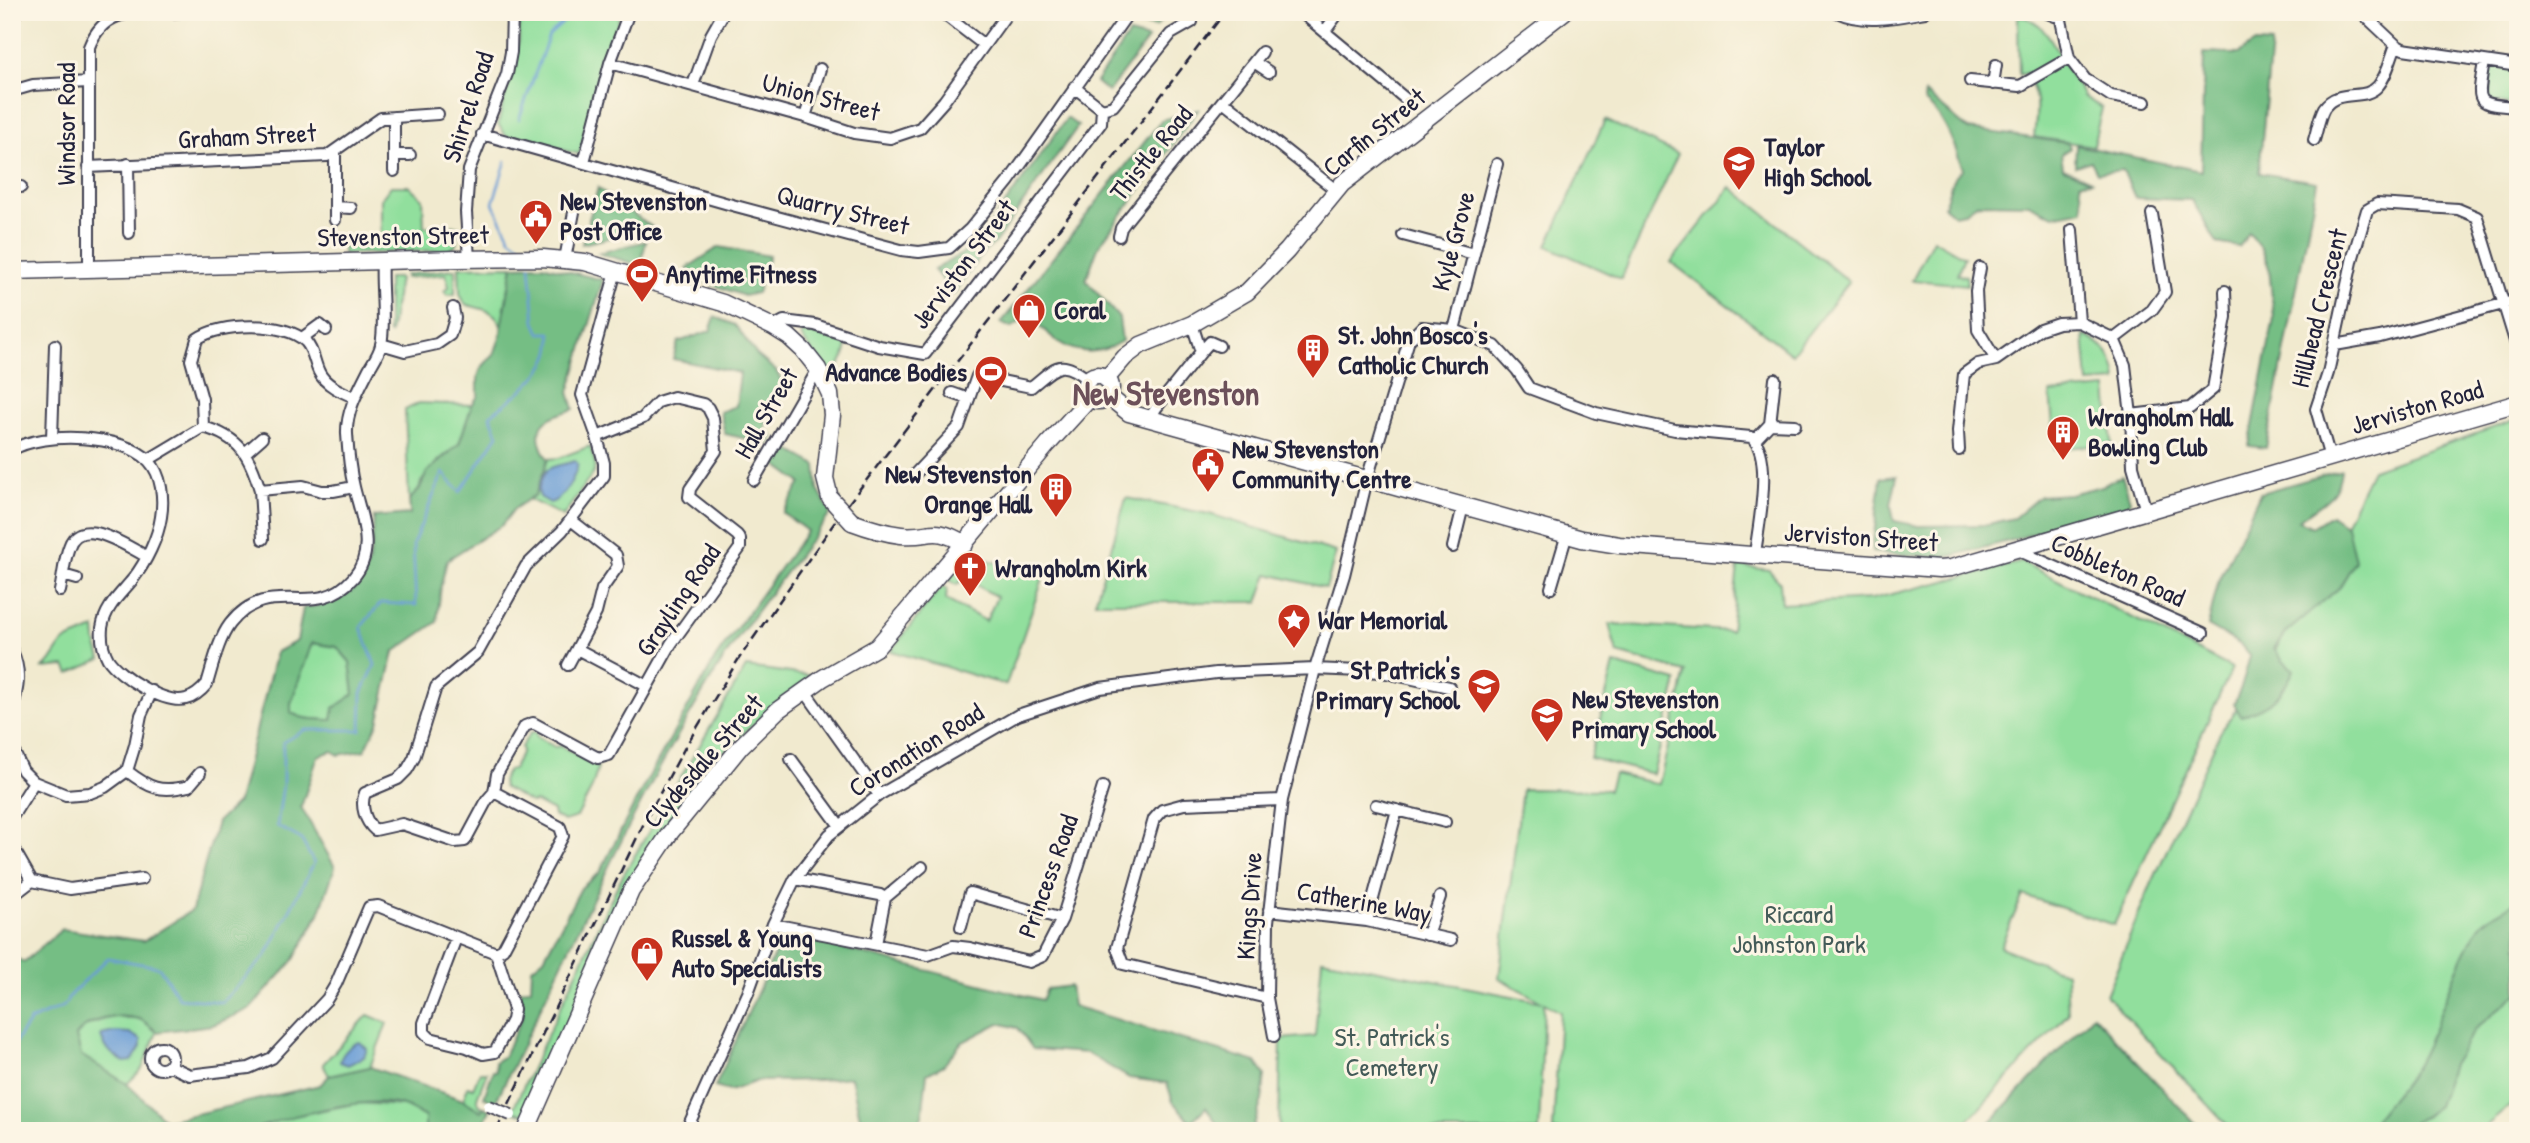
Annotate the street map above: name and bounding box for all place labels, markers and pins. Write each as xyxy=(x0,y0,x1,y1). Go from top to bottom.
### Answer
place label: Taylor High School xyxy=(1763,129,1872,195)
school or university icon: Taylor High School xyxy=(1720,143,1758,192)
place label: New Stevenston Post Office xyxy=(560,183,707,248)
public building icon: New Stevenston Post Office xyxy=(517,197,555,246)
sports icon: Anytime Fitness xyxy=(623,255,661,304)
place label: Anytime Fitness xyxy=(666,256,817,292)
shop icon: Coral xyxy=(1010,291,1048,340)
place label: Coral xyxy=(1054,292,1107,327)
place label: St. John Bosco's Catholic Church xyxy=(1338,317,1488,382)
building icon: St. John Bosco's Catholic Church xyxy=(1294,331,1332,380)
sports icon: Advance Bodies xyxy=(972,353,1010,402)
place label: Advance Bodies xyxy=(825,354,967,389)
place label: Wrangholm Hall Bowling Club xyxy=(2088,399,2234,465)
building icon: Wrangholm Hall Bowling Club xyxy=(2044,413,2082,462)
place label: New Stevenston Community Centre xyxy=(1232,431,1412,497)
public building icon: New Stevenston Community Centre xyxy=(1189,445,1227,494)
place label: New Stevenston Orange Hall xyxy=(885,456,1033,522)
building icon: New Stevenston Orange Hall xyxy=(1037,470,1075,519)
church icon: Wrangholm Kirk xyxy=(951,549,989,598)
place label: Wrangholm Kirk xyxy=(995,550,1147,586)
place icon: War Memorial xyxy=(1275,601,1313,650)
place label: War Memorial xyxy=(1318,602,1448,637)
place label: St Patrick's Primary School xyxy=(1316,652,1461,718)
school or university icon: St Patrick's Primary School xyxy=(1465,666,1503,715)
place label: New Stevenston Primary School xyxy=(1572,681,1719,747)
school or university icon: New Stevenston Primary School xyxy=(1528,695,1566,744)
place label: Russel & Young Auto Specialists xyxy=(672,920,822,986)
shop icon: Russel & Young Auto Specialists xyxy=(628,934,666,983)

